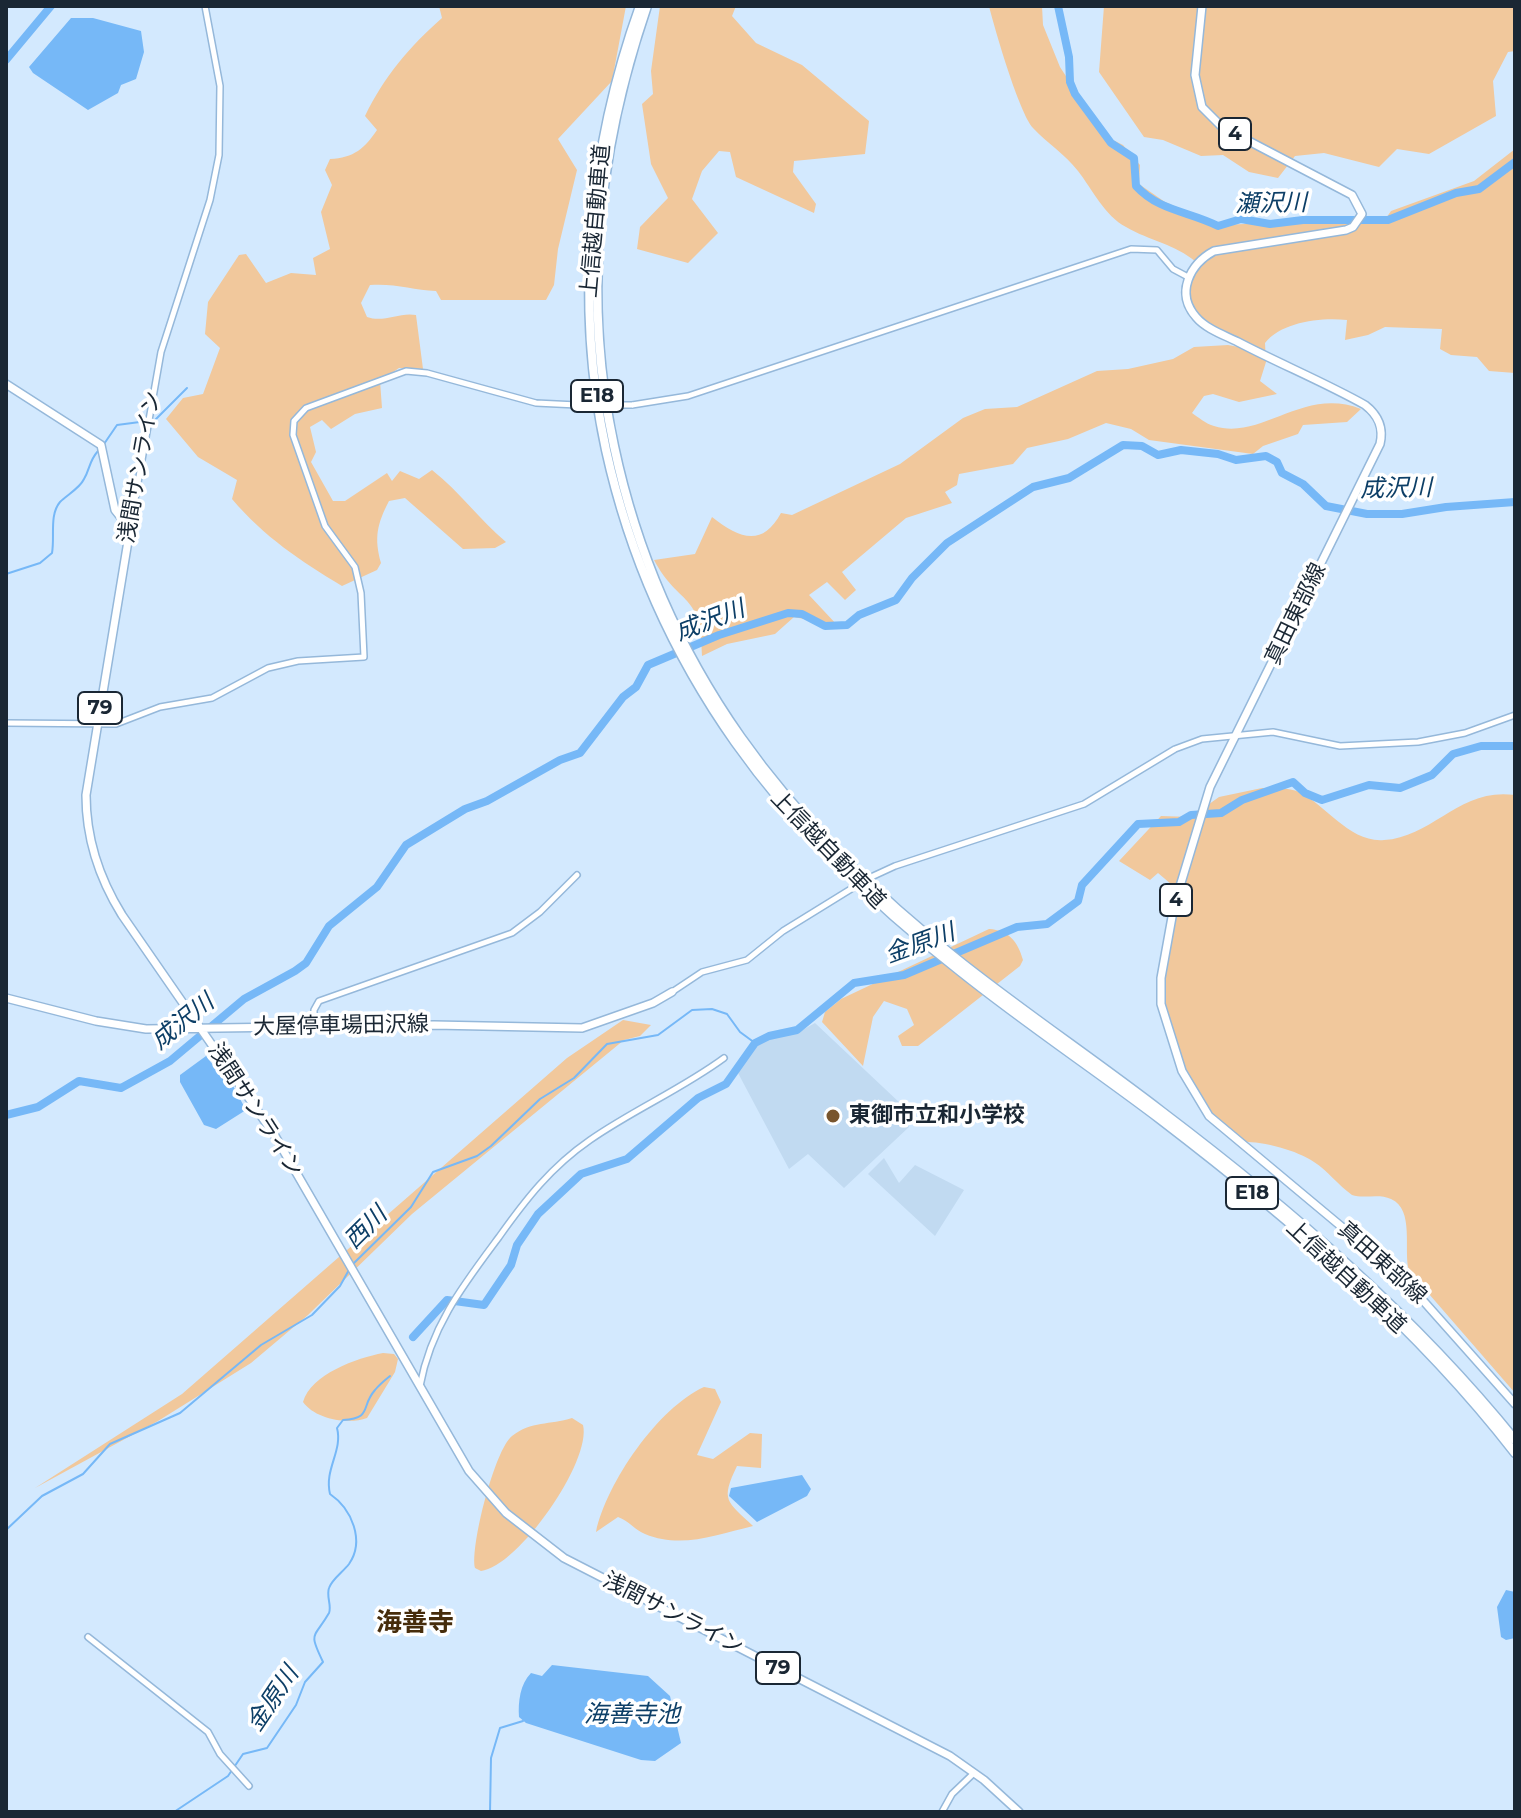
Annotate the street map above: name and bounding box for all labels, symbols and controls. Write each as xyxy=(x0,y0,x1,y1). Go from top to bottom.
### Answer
road number: 4 xyxy=(1219,118,1251,150)
street label: 上信越自動車道 xyxy=(576,143,616,299)
water label: 瀬沢川 xyxy=(1235,189,1307,219)
road number: E18 xyxy=(571,380,623,412)
street label: 浅間サンライン xyxy=(114,389,166,545)
water label: 成沢川 xyxy=(1360,474,1432,504)
street label: 真田東部線 xyxy=(1260,559,1332,669)
water label: 成沢川 xyxy=(671,595,749,647)
road number: 79 xyxy=(78,692,122,724)
street label: 上信越自動車道 xyxy=(765,785,891,915)
road number: 4 xyxy=(1160,884,1192,916)
water label: 金原川 xyxy=(881,918,959,970)
water label: 成沢川 xyxy=(146,988,220,1056)
street label: 大屋停車場田沢線 xyxy=(253,1011,429,1041)
street label: 浅間サンライン xyxy=(202,1038,308,1182)
place label: 東御市立和小学校 xyxy=(849,1103,1025,1129)
marker: 東御市立和小学校 xyxy=(824,1107,842,1125)
road number: E18 xyxy=(1226,1177,1278,1209)
water label: 西川 xyxy=(339,1201,393,1255)
street label: 上信越自動車道 xyxy=(1281,1215,1411,1339)
street label: 真田東部線 xyxy=(1332,1216,1432,1310)
street label: 浅間サンライン xyxy=(598,1567,748,1661)
district label: 海善寺 xyxy=(376,1607,454,1639)
road number: 79 xyxy=(756,1652,800,1684)
water label: 金原川 xyxy=(241,1661,305,1737)
water label: 海善寺池 xyxy=(584,1701,680,1729)

